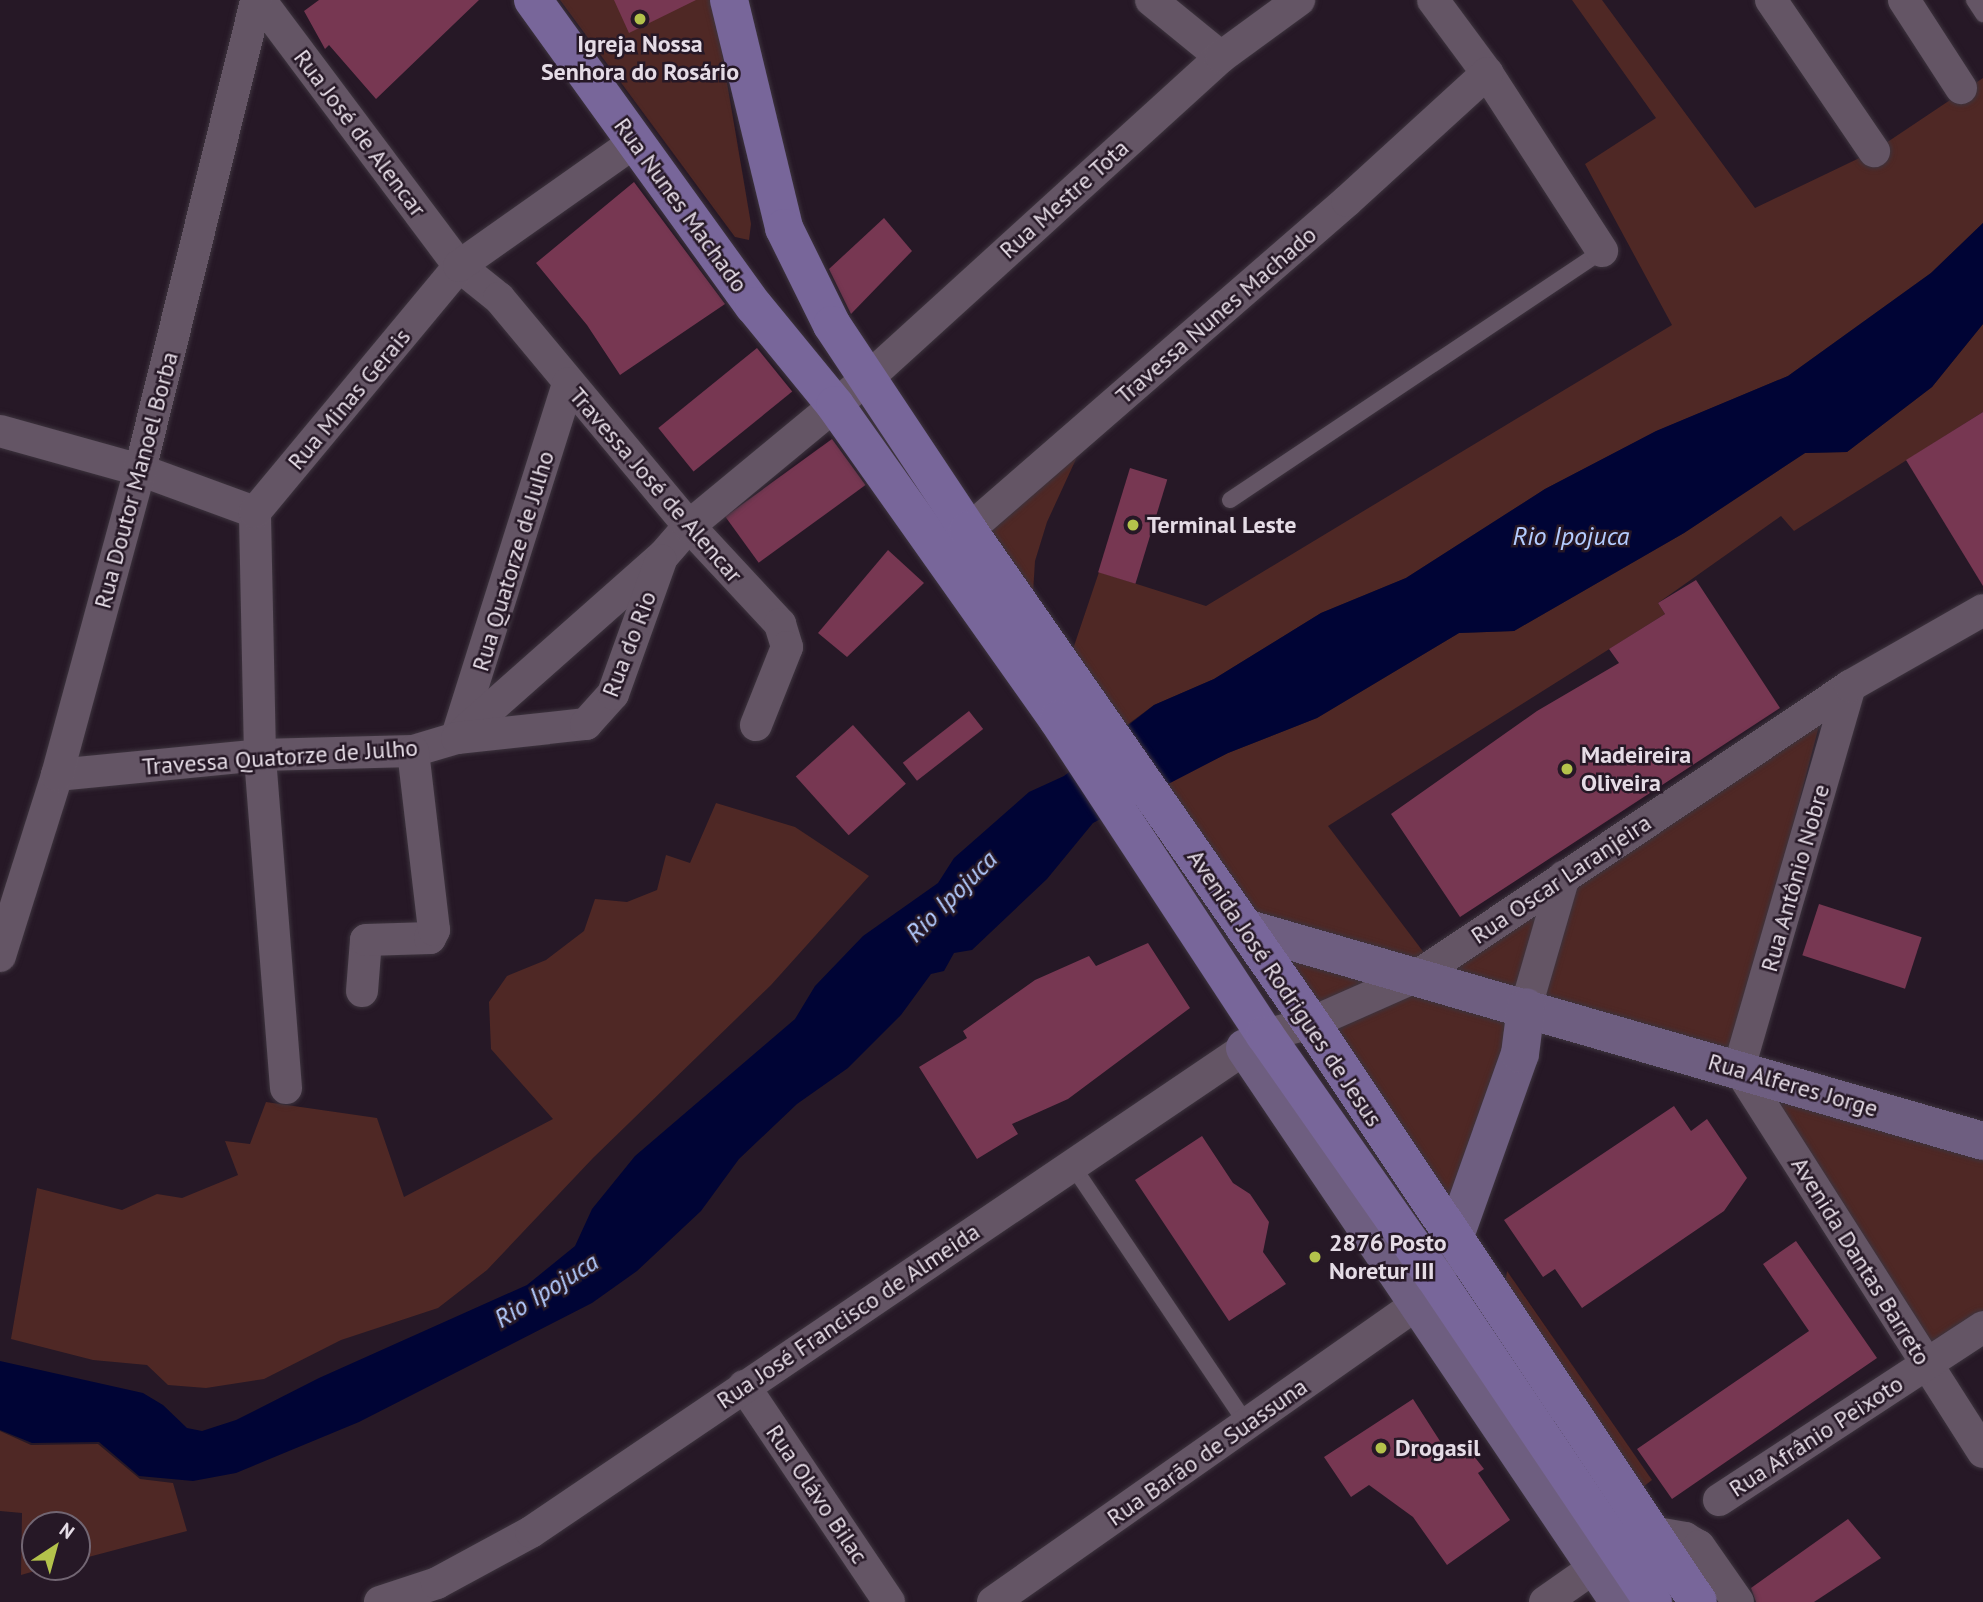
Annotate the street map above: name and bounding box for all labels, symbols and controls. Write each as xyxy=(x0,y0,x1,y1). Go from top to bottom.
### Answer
marker: Igreja Nossa Senhora do Rosário xyxy=(632,11,648,27)
place label: Igreja Nossa Senhora do Rosário xyxy=(541,30,739,86)
street label: Rua José de Alencar xyxy=(288,43,432,223)
street label: Rua Nunes Machado xyxy=(608,112,754,298)
street label: Rua Mestre Tota xyxy=(993,133,1135,265)
street label: Travessa Nunes Machado xyxy=(1110,220,1322,410)
street label: Rua Minas Gerais xyxy=(281,322,417,476)
street label: Rua Doutor Manoel Borba xyxy=(88,349,184,611)
street label: Travessa José de Alencar xyxy=(563,381,749,589)
street label: Rua Quatorze de Julho xyxy=(466,447,560,675)
place label: Terminal Leste xyxy=(1147,511,1296,539)
marker: Terminal Leste xyxy=(1125,517,1141,533)
water label: Rio Ipojuca xyxy=(1513,520,1629,552)
street label: Rua do Rio xyxy=(596,587,662,701)
street label: Travessa Quatorze de Julho xyxy=(141,733,419,781)
place label: Madeireira Oliveira xyxy=(1581,741,1691,797)
marker: Madeireira Oliveira xyxy=(1559,761,1575,777)
street label: Rua Antônio Nobre xyxy=(1754,781,1836,975)
street label: Rua Oscar Laranjeira xyxy=(1465,808,1657,950)
water label: Rio Ipojuca xyxy=(899,844,1003,948)
street label: Avenida José Rodrigues de Jesus xyxy=(1181,844,1389,1132)
street label: Rua Alferes Jorge xyxy=(1705,1047,1881,1123)
street label: Avenida Dantas Barreto xyxy=(1785,1152,1937,1370)
street label: Rua José Francisco de Almeida xyxy=(711,1217,985,1415)
place label: 2876 Posto Noretur III xyxy=(1329,1229,1447,1285)
water label: Rio Ipojuca xyxy=(488,1246,604,1334)
marker: 2876 Posto Noretur III xyxy=(1307,1249,1323,1265)
street label: Rua Afrânio Peixoto xyxy=(1723,1369,1909,1503)
street label: Rua Barão de Suassuna xyxy=(1101,1372,1313,1532)
street label: Rua Olávo Bilac xyxy=(760,1419,874,1569)
place label: Drogasil xyxy=(1395,1434,1480,1462)
marker: Drogasil xyxy=(1373,1440,1389,1456)
north arrow xyxy=(21,1511,91,1581)
text: N xyxy=(55,1517,79,1544)

